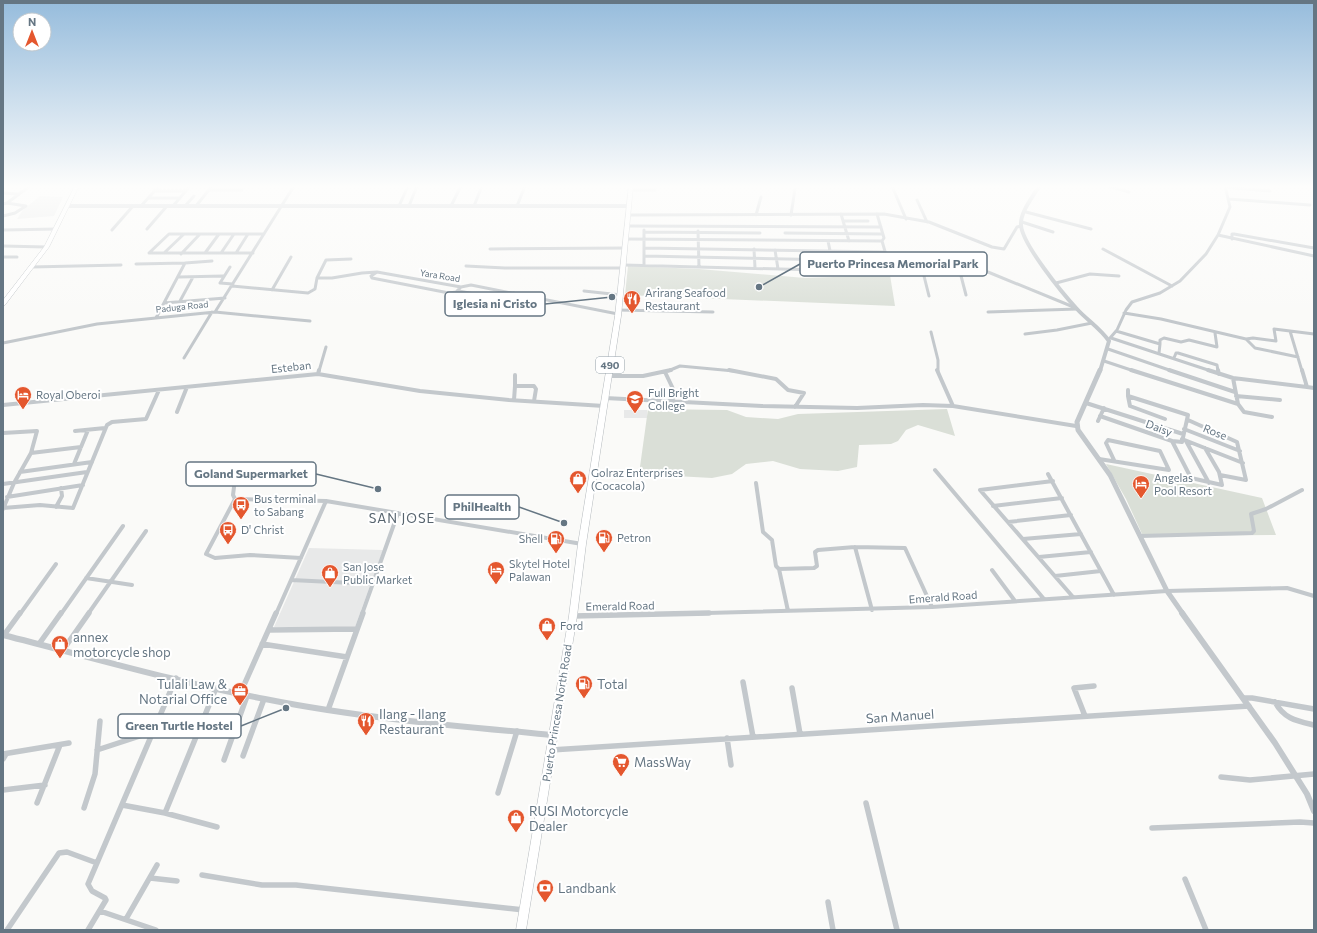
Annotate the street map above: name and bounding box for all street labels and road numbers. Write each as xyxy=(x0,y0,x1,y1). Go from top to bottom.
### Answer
street label: Yara Road xyxy=(419,267,461,284)
street label: Paduga Road xyxy=(155,298,209,315)
road number: 490 xyxy=(596,357,624,373)
street label: Esteban xyxy=(270,358,312,375)
street label: Daisy xyxy=(1144,417,1175,439)
street label: Rose xyxy=(1201,421,1229,442)
street label: Emerald Road xyxy=(908,588,978,605)
street label: Emerald Road xyxy=(585,598,655,613)
street label: Puerto Princesa North Road xyxy=(539,643,574,782)
street label: San Manuel xyxy=(865,706,935,726)

